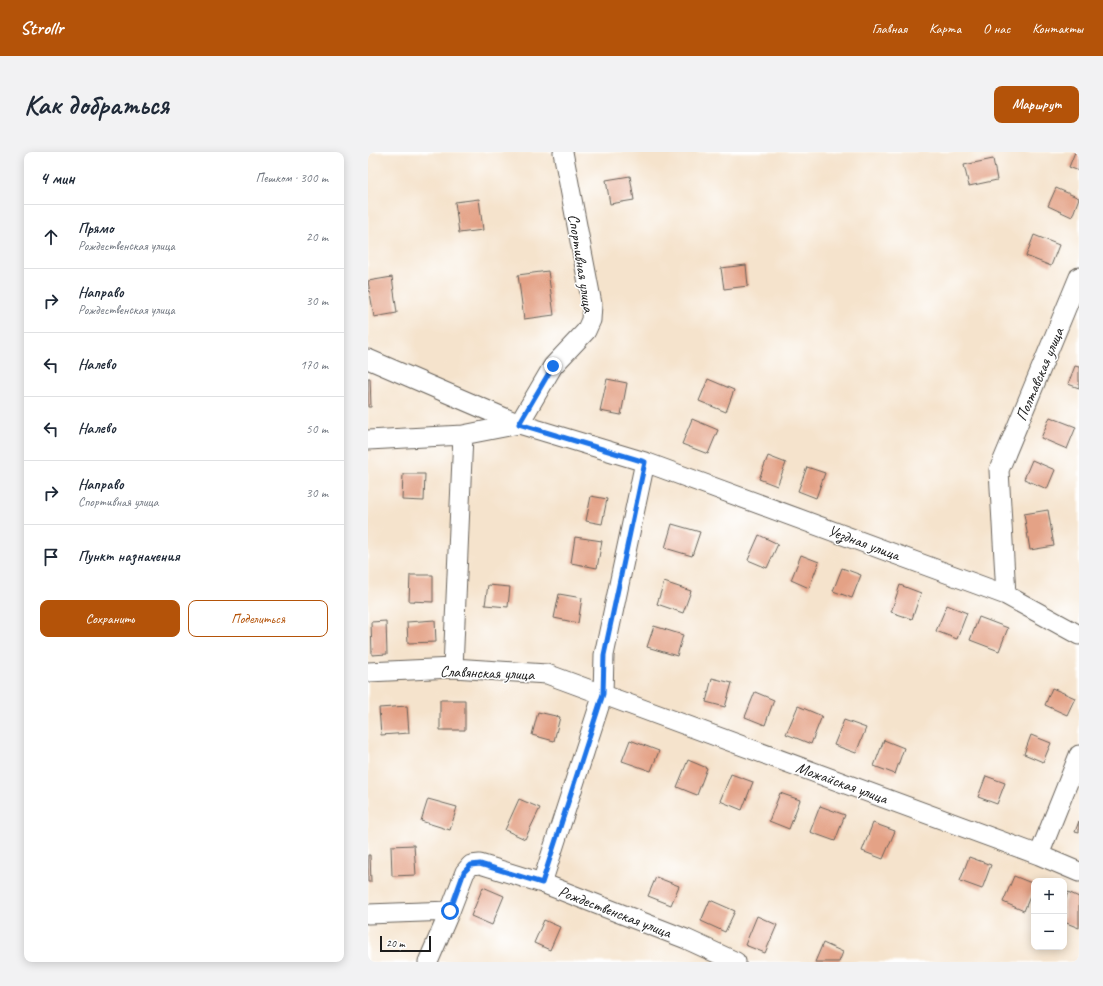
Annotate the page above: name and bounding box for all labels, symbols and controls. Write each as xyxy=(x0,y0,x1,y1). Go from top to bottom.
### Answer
text: Strollr xyxy=(20,16,63,40)
text: Главная xyxy=(872,20,907,37)
text: Карта xyxy=(929,20,961,37)
text: О нас xyxy=(983,20,1010,37)
text: Контакты xyxy=(1032,20,1083,37)
button: Маршрут xyxy=(994,86,1079,123)
text: Как добраться xyxy=(24,87,169,122)
text: 4 мин xyxy=(40,168,75,189)
text: Пешком · 300 m xyxy=(255,170,328,186)
street label: Спортивная улица xyxy=(563,213,599,315)
text: Прямо xyxy=(78,219,114,238)
icon: ahead xyxy=(40,226,62,248)
text: 20 m xyxy=(306,229,328,245)
text: Рождественская улица xyxy=(78,238,175,254)
text: Направо xyxy=(78,283,124,302)
icon: right xyxy=(40,290,62,312)
text: 30 m xyxy=(306,293,328,309)
text: Рождественская улица xyxy=(78,302,175,318)
street label: Полтавская улица xyxy=(1011,324,1069,424)
icon: left xyxy=(40,354,62,376)
text: Налево xyxy=(78,355,116,374)
text: 170 m xyxy=(300,357,328,373)
route end xyxy=(544,357,562,375)
icon: left xyxy=(40,418,62,440)
text: Налево xyxy=(78,419,116,438)
text: 50 m xyxy=(306,421,328,437)
text: Направо xyxy=(78,475,124,494)
icon: right xyxy=(40,482,62,504)
text: 30 m xyxy=(306,485,328,501)
text: Спортивная улица xyxy=(78,494,158,510)
street label: Уездная улица xyxy=(825,521,904,566)
icon: arrive xyxy=(40,546,62,568)
text: Пункт назначения xyxy=(78,547,180,566)
button: Сохранить xyxy=(40,600,180,637)
button: Поделиться xyxy=(188,600,328,637)
street label: Славянская улица xyxy=(440,661,535,685)
street label: Можайская улица xyxy=(793,757,892,809)
map controls xyxy=(1031,878,1067,950)
button: + xyxy=(1031,878,1067,914)
street label: Рождественская улица xyxy=(555,881,675,943)
route start xyxy=(441,902,459,920)
button: − xyxy=(1031,914,1067,950)
scale bar xyxy=(380,934,431,953)
text: 20 m xyxy=(386,936,405,950)

